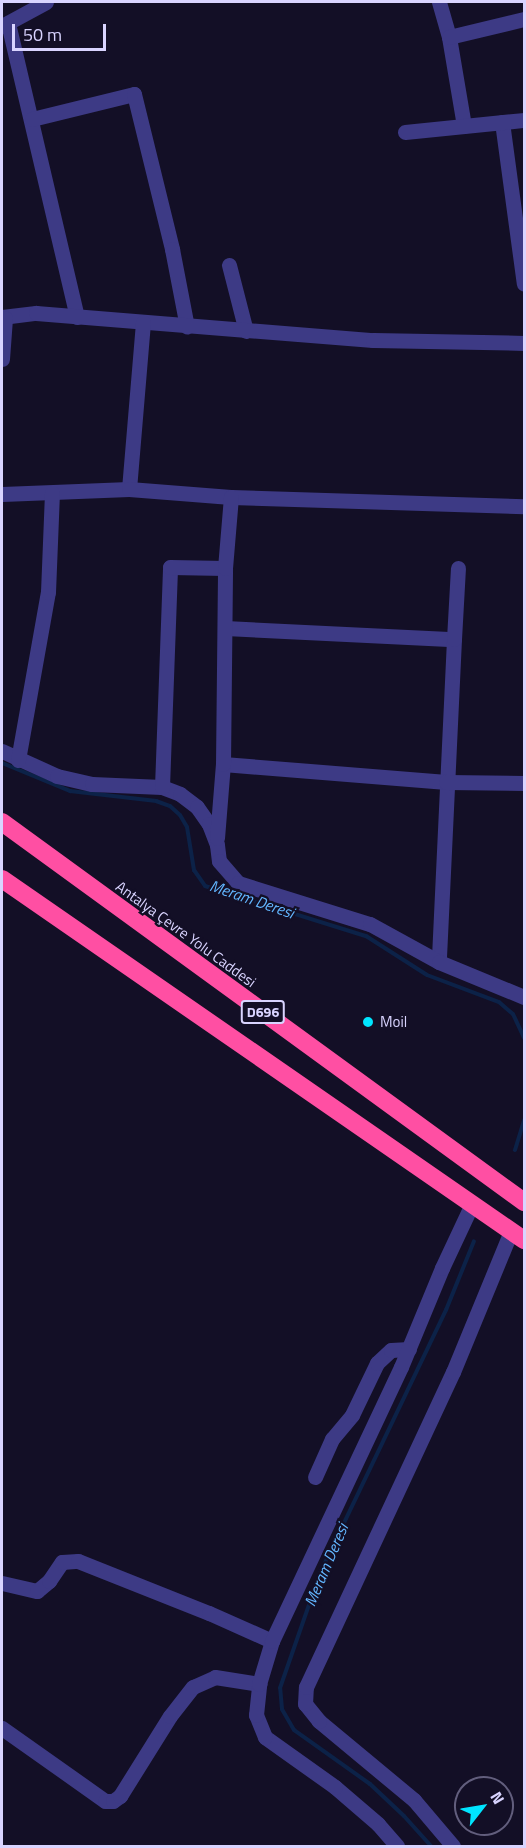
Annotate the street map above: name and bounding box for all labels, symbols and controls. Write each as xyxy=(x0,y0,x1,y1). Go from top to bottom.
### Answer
scale bar xyxy=(15,12,110,50)
text: 50 m xyxy=(23,21,62,48)
water label: Meram Deresi xyxy=(207,876,297,922)
street label: Antalya Çevre Yolu Caddesi xyxy=(112,877,260,991)
road number: D696 xyxy=(240,1001,286,1023)
place label: Moil xyxy=(380,1013,407,1031)
marker: Moil xyxy=(361,1015,375,1029)
water label: Meram Deresi xyxy=(300,1521,352,1609)
north arrow xyxy=(454,1776,514,1836)
text: N xyxy=(485,1787,511,1809)

